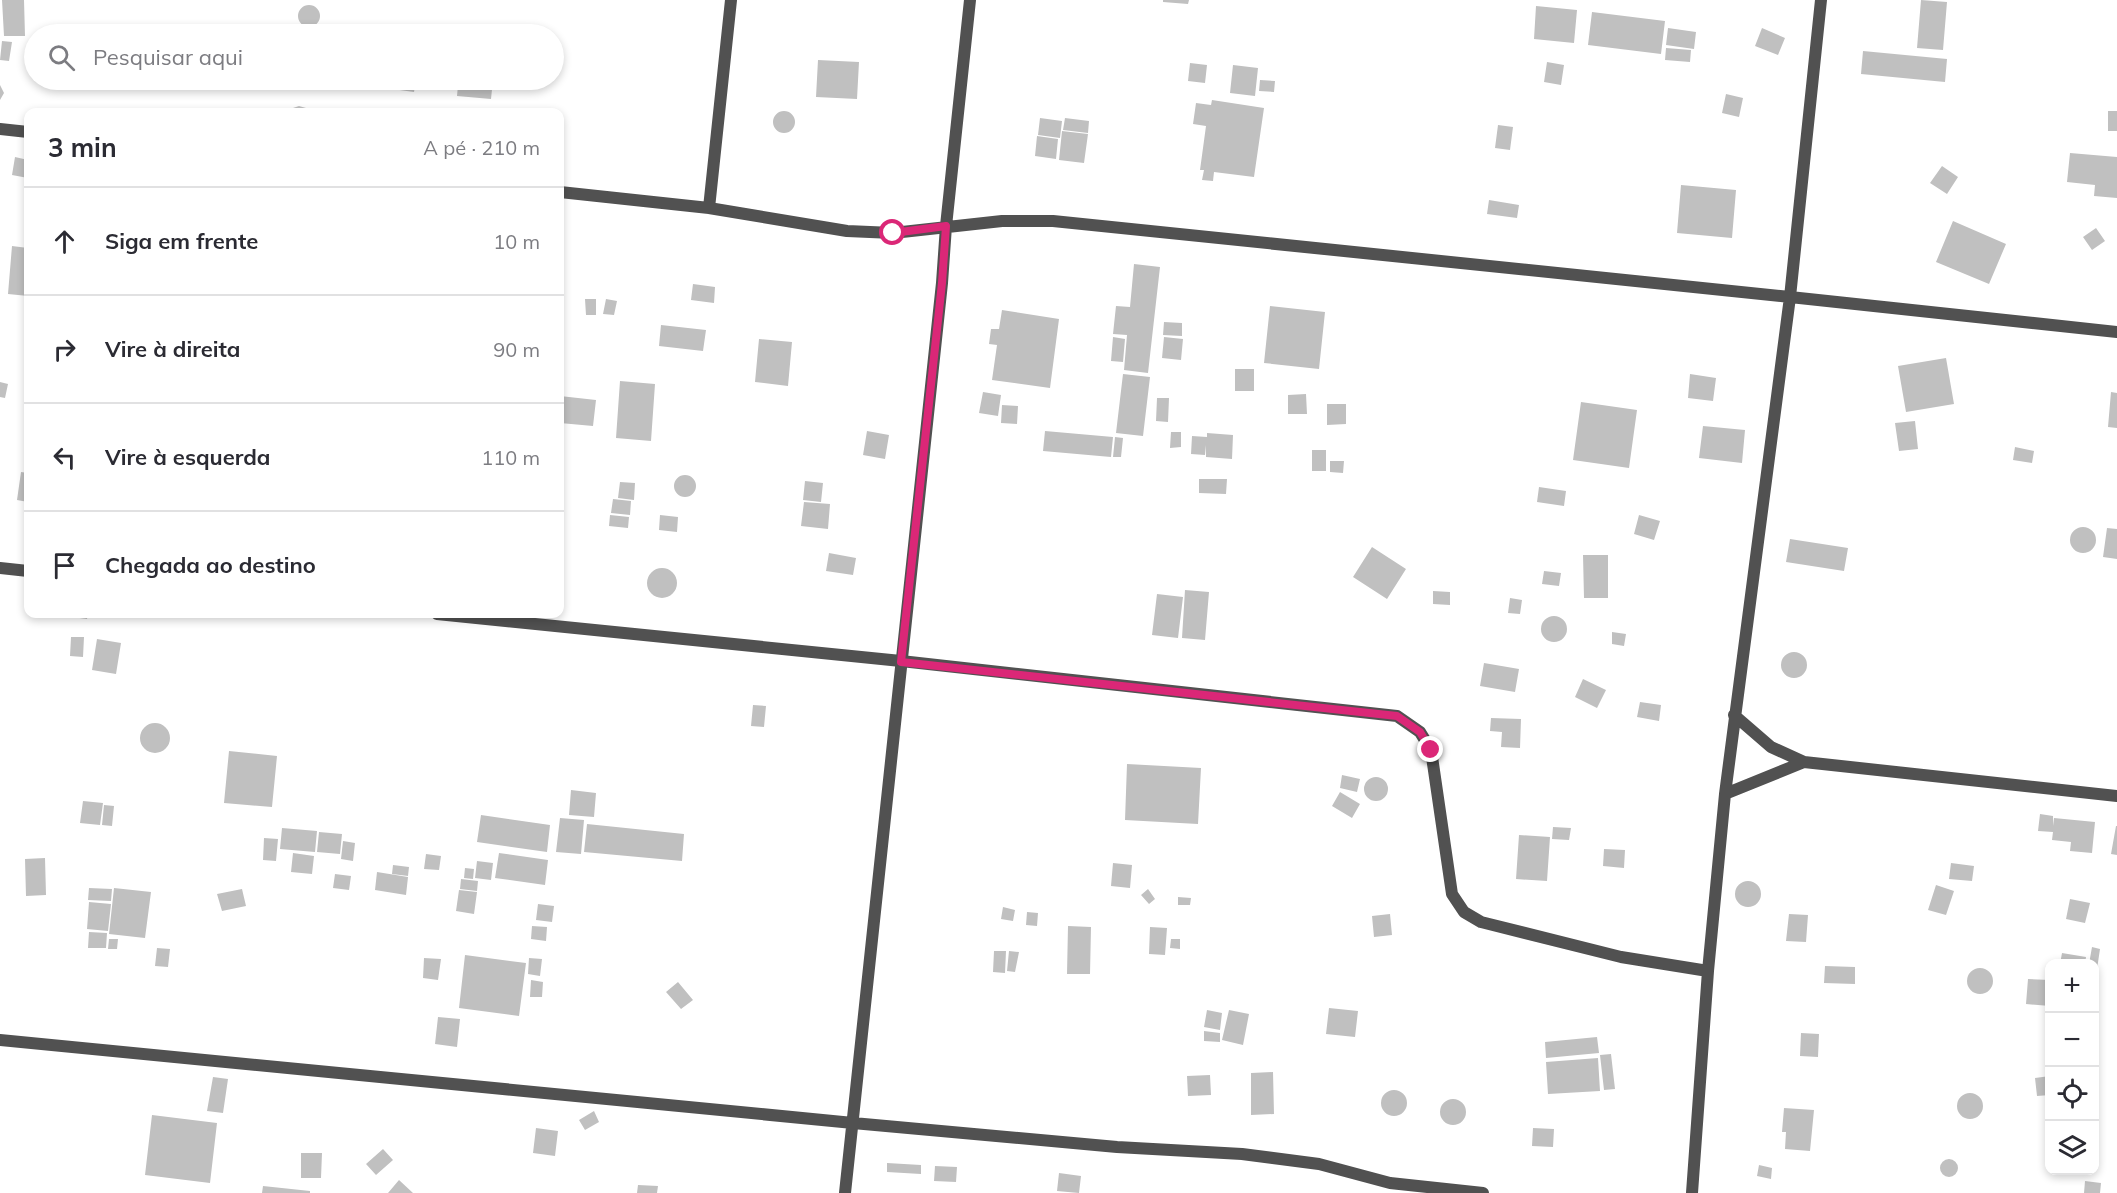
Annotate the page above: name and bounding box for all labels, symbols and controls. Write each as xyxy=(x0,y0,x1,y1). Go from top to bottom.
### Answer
search box xyxy=(24,24,564,90)
icon: search xyxy=(45,41,78,74)
text: Pesquisar aqui xyxy=(93,43,243,71)
text: 3 min xyxy=(48,131,117,164)
text: A pé · 210 m xyxy=(423,135,540,160)
route start xyxy=(879,219,905,245)
icon: ahead xyxy=(48,225,81,258)
text: Siga em frente xyxy=(105,227,258,255)
text: 10 m xyxy=(493,229,540,254)
icon: right xyxy=(48,333,81,366)
text: Vire à direita xyxy=(105,335,240,363)
text: 90 m xyxy=(493,337,540,362)
icon: left xyxy=(48,441,81,474)
text: Vire à esquerda xyxy=(105,443,270,471)
text: 110 m xyxy=(481,445,540,470)
icon: arrive xyxy=(48,549,81,582)
text: Chegada ao destino xyxy=(105,551,316,579)
route end xyxy=(1417,736,1443,762)
map controls xyxy=(2045,959,2099,1175)
button: + xyxy=(2045,959,2099,1013)
button: − xyxy=(2045,1013,2099,1067)
button: locate xyxy=(2045,1067,2099,1121)
button: layers xyxy=(2045,1121,2099,1175)

